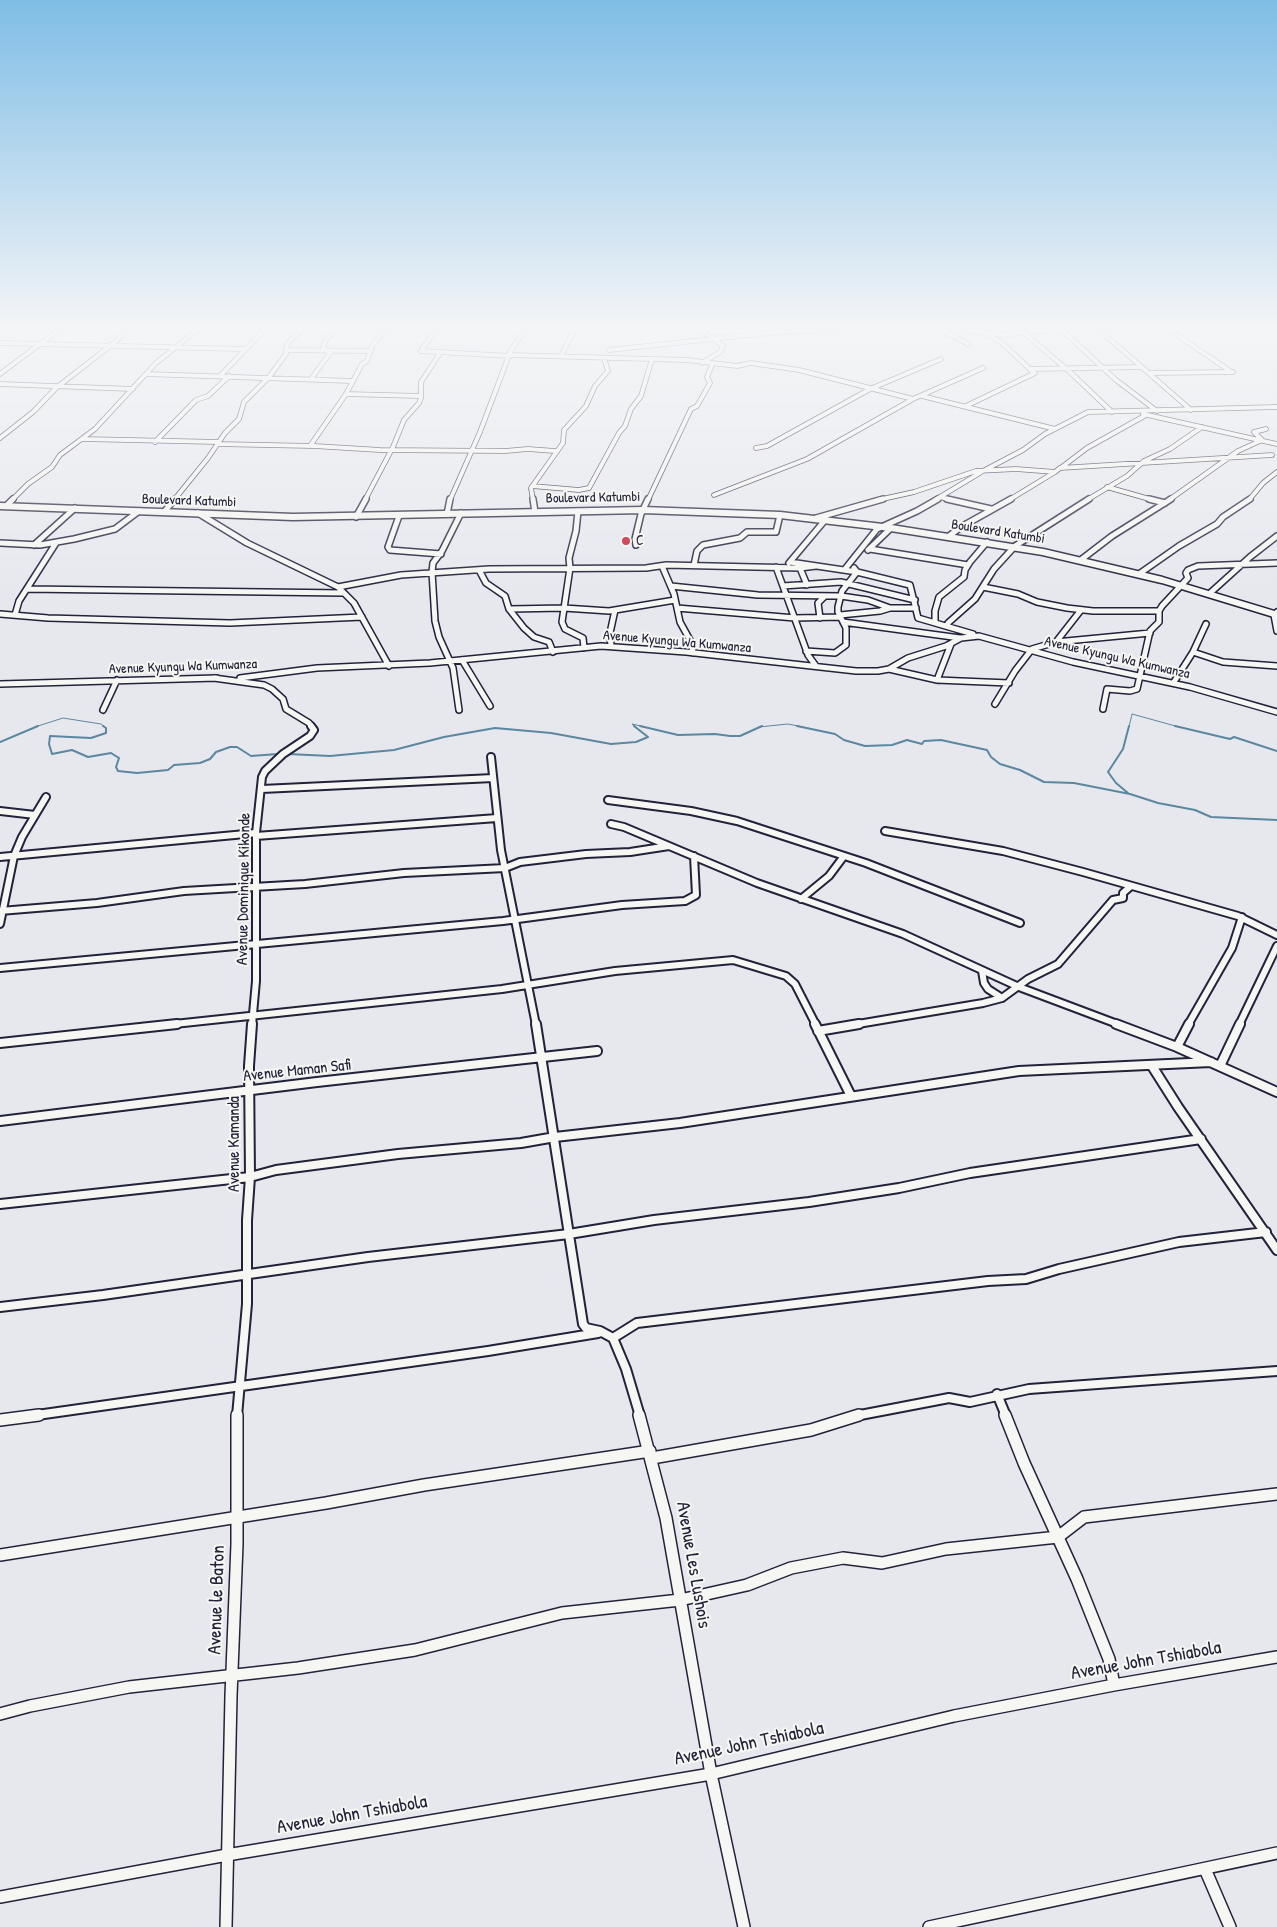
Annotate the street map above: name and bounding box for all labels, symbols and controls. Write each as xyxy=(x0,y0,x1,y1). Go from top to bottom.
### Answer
street label: Boulevard Katumbi xyxy=(546,489,640,507)
street label: Boulevard Katumbi xyxy=(142,491,236,511)
street label: Boulevard Katumbi xyxy=(950,516,1046,548)
place label: C xyxy=(636,533,644,549)
marker: C xyxy=(620,535,632,547)
street label: Avenue Kyungu Wa Kumwanza xyxy=(602,627,752,657)
street label: Avenue Kyungu Wa Kumwanza xyxy=(1043,633,1191,683)
street label: Avenue Kyungu Wa Kumwanza xyxy=(109,656,257,678)
street label: Avenue Dominique Kikonde xyxy=(233,813,255,965)
street label: Avenue Maman Safi xyxy=(242,1056,352,1086)
street label: Avenue Kamanda xyxy=(225,1096,245,1192)
street label: Avenue Les Lushois xyxy=(671,1500,715,1630)
street label: Avenue le Baton xyxy=(204,1545,230,1655)
street label: Avenue John Tshiabola xyxy=(1069,1637,1223,1685)
street label: Avenue John Tshiabola xyxy=(672,1717,826,1771)
street label: Avenue John Tshiabola xyxy=(275,1791,429,1839)

